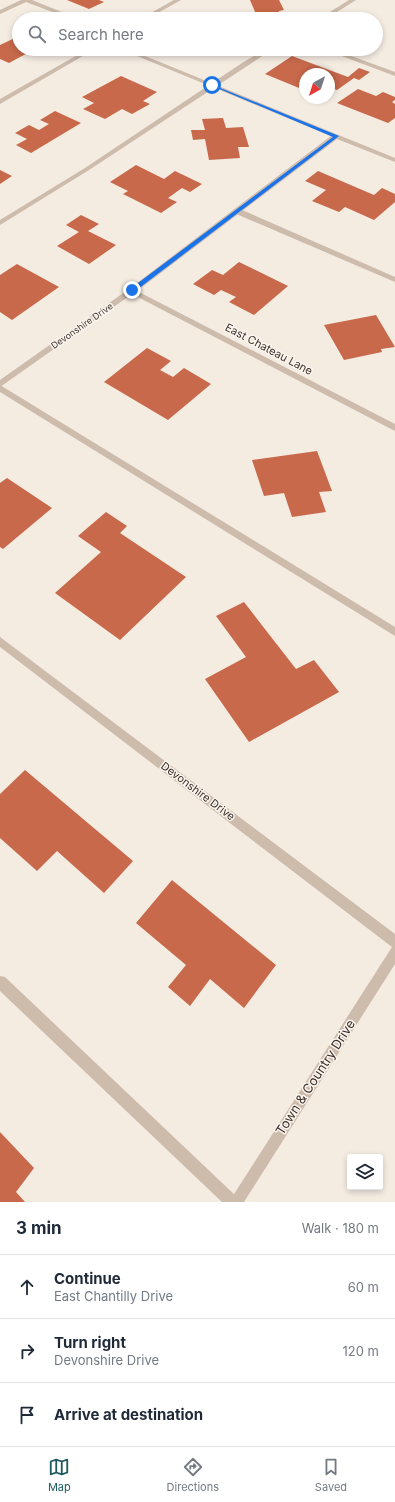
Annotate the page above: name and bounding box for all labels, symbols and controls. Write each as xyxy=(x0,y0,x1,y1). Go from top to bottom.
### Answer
search box xyxy=(12,12,383,56)
icon: search xyxy=(26,23,48,45)
text: Search here xyxy=(58,25,144,44)
north arrow xyxy=(299,68,335,104)
route start xyxy=(203,76,221,94)
route end xyxy=(123,281,141,299)
street label: Devonshire Drive xyxy=(49,300,115,351)
street label: East Chateau Lane xyxy=(223,320,315,378)
street label: Devonshire Drive xyxy=(158,759,238,823)
street label: Town & Country Drive xyxy=(272,1016,358,1138)
map controls xyxy=(347,1154,383,1190)
button: layers xyxy=(347,1154,383,1190)
text: 3 min xyxy=(16,1218,62,1238)
text: Walk · 180 m xyxy=(302,1220,379,1236)
text: Continue xyxy=(54,1269,121,1288)
icon: ahead xyxy=(16,1276,38,1298)
text: 60 m xyxy=(348,1279,379,1295)
text: East Chantilly Drive xyxy=(54,1288,173,1304)
text: Turn right xyxy=(54,1333,126,1352)
icon: right xyxy=(16,1340,38,1362)
text: 120 m xyxy=(343,1343,379,1359)
text: Devonshire Drive xyxy=(54,1352,159,1368)
icon: arrive xyxy=(16,1404,38,1426)
text: Arrive at destination xyxy=(54,1405,203,1424)
tab: Map xyxy=(48,1456,71,1494)
tab: Directions xyxy=(167,1456,219,1494)
tab: Saved xyxy=(315,1456,347,1494)

